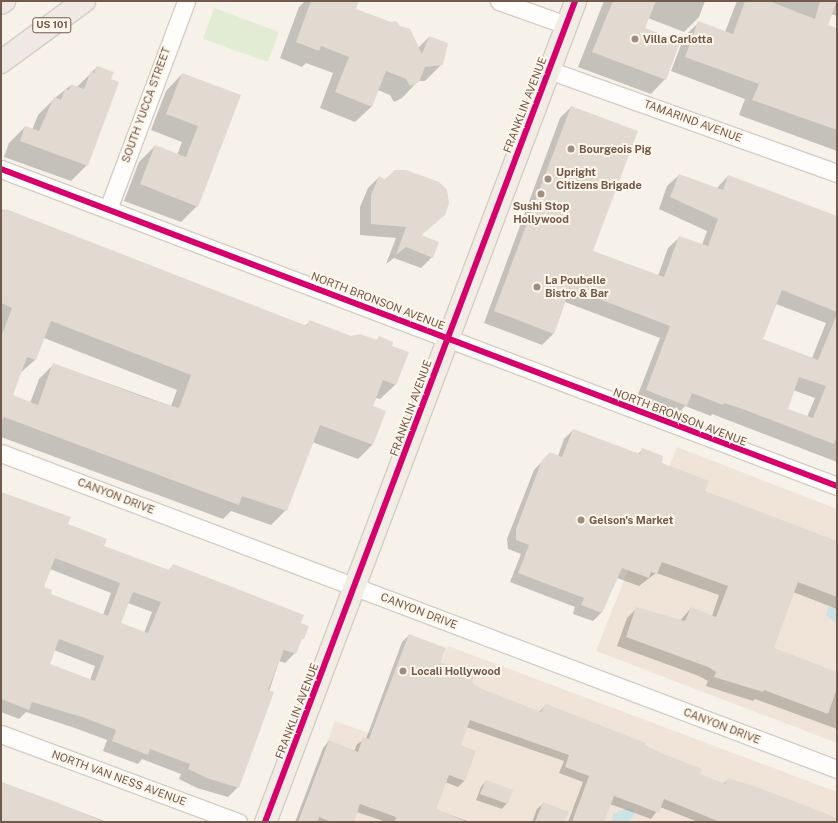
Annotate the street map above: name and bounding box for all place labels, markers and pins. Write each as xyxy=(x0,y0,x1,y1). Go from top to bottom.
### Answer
place label: Villa Carlotta xyxy=(643,32,712,46)
marker: Villa Carlotta xyxy=(630,34,640,44)
place label: Bourgeois Pig xyxy=(579,142,652,156)
marker: Bourgeois Pig xyxy=(566,144,576,154)
place label: Upright Citizens Brigade xyxy=(556,166,642,192)
marker: Upright Citizens Brigade xyxy=(543,174,553,184)
marker: Sushi Stop Hollywood xyxy=(536,189,546,199)
place label: Sushi Stop Hollywood xyxy=(513,200,569,226)
place label: La Poubelle Bistro & Bar xyxy=(545,274,609,300)
marker: La Poubelle Bistro & Bar xyxy=(532,282,542,292)
place label: Gelson's Market xyxy=(589,513,673,527)
marker: Gelson's Market xyxy=(576,515,586,525)
place label: Locali Hollywood xyxy=(411,664,500,678)
marker: Locali Hollywood xyxy=(398,666,408,676)

